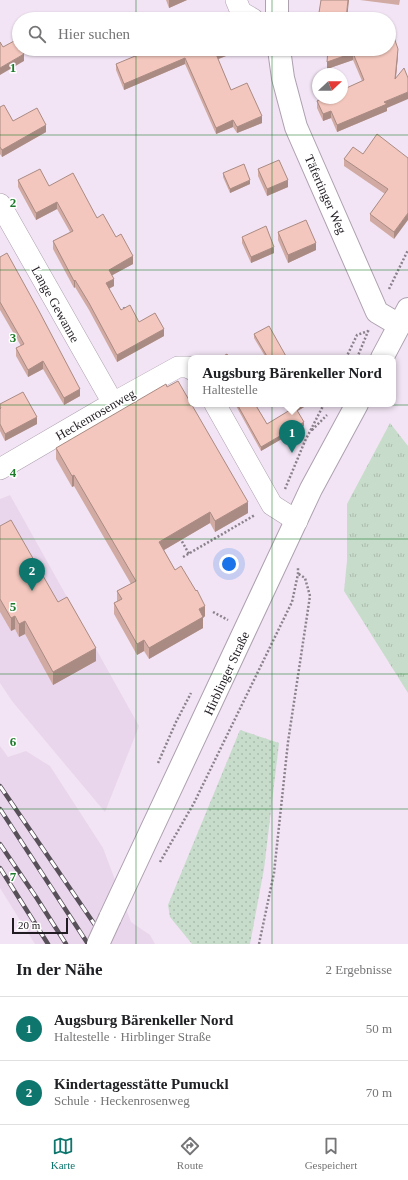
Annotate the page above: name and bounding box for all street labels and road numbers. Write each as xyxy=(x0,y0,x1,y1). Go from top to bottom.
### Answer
street label: Täfertinger Weg xyxy=(301,152,350,237)
street label: Lange Gewanne xyxy=(28,264,83,345)
street label: Heckenrosenweg xyxy=(53,385,138,443)
street label: Hirblinger Straße xyxy=(201,629,252,717)

